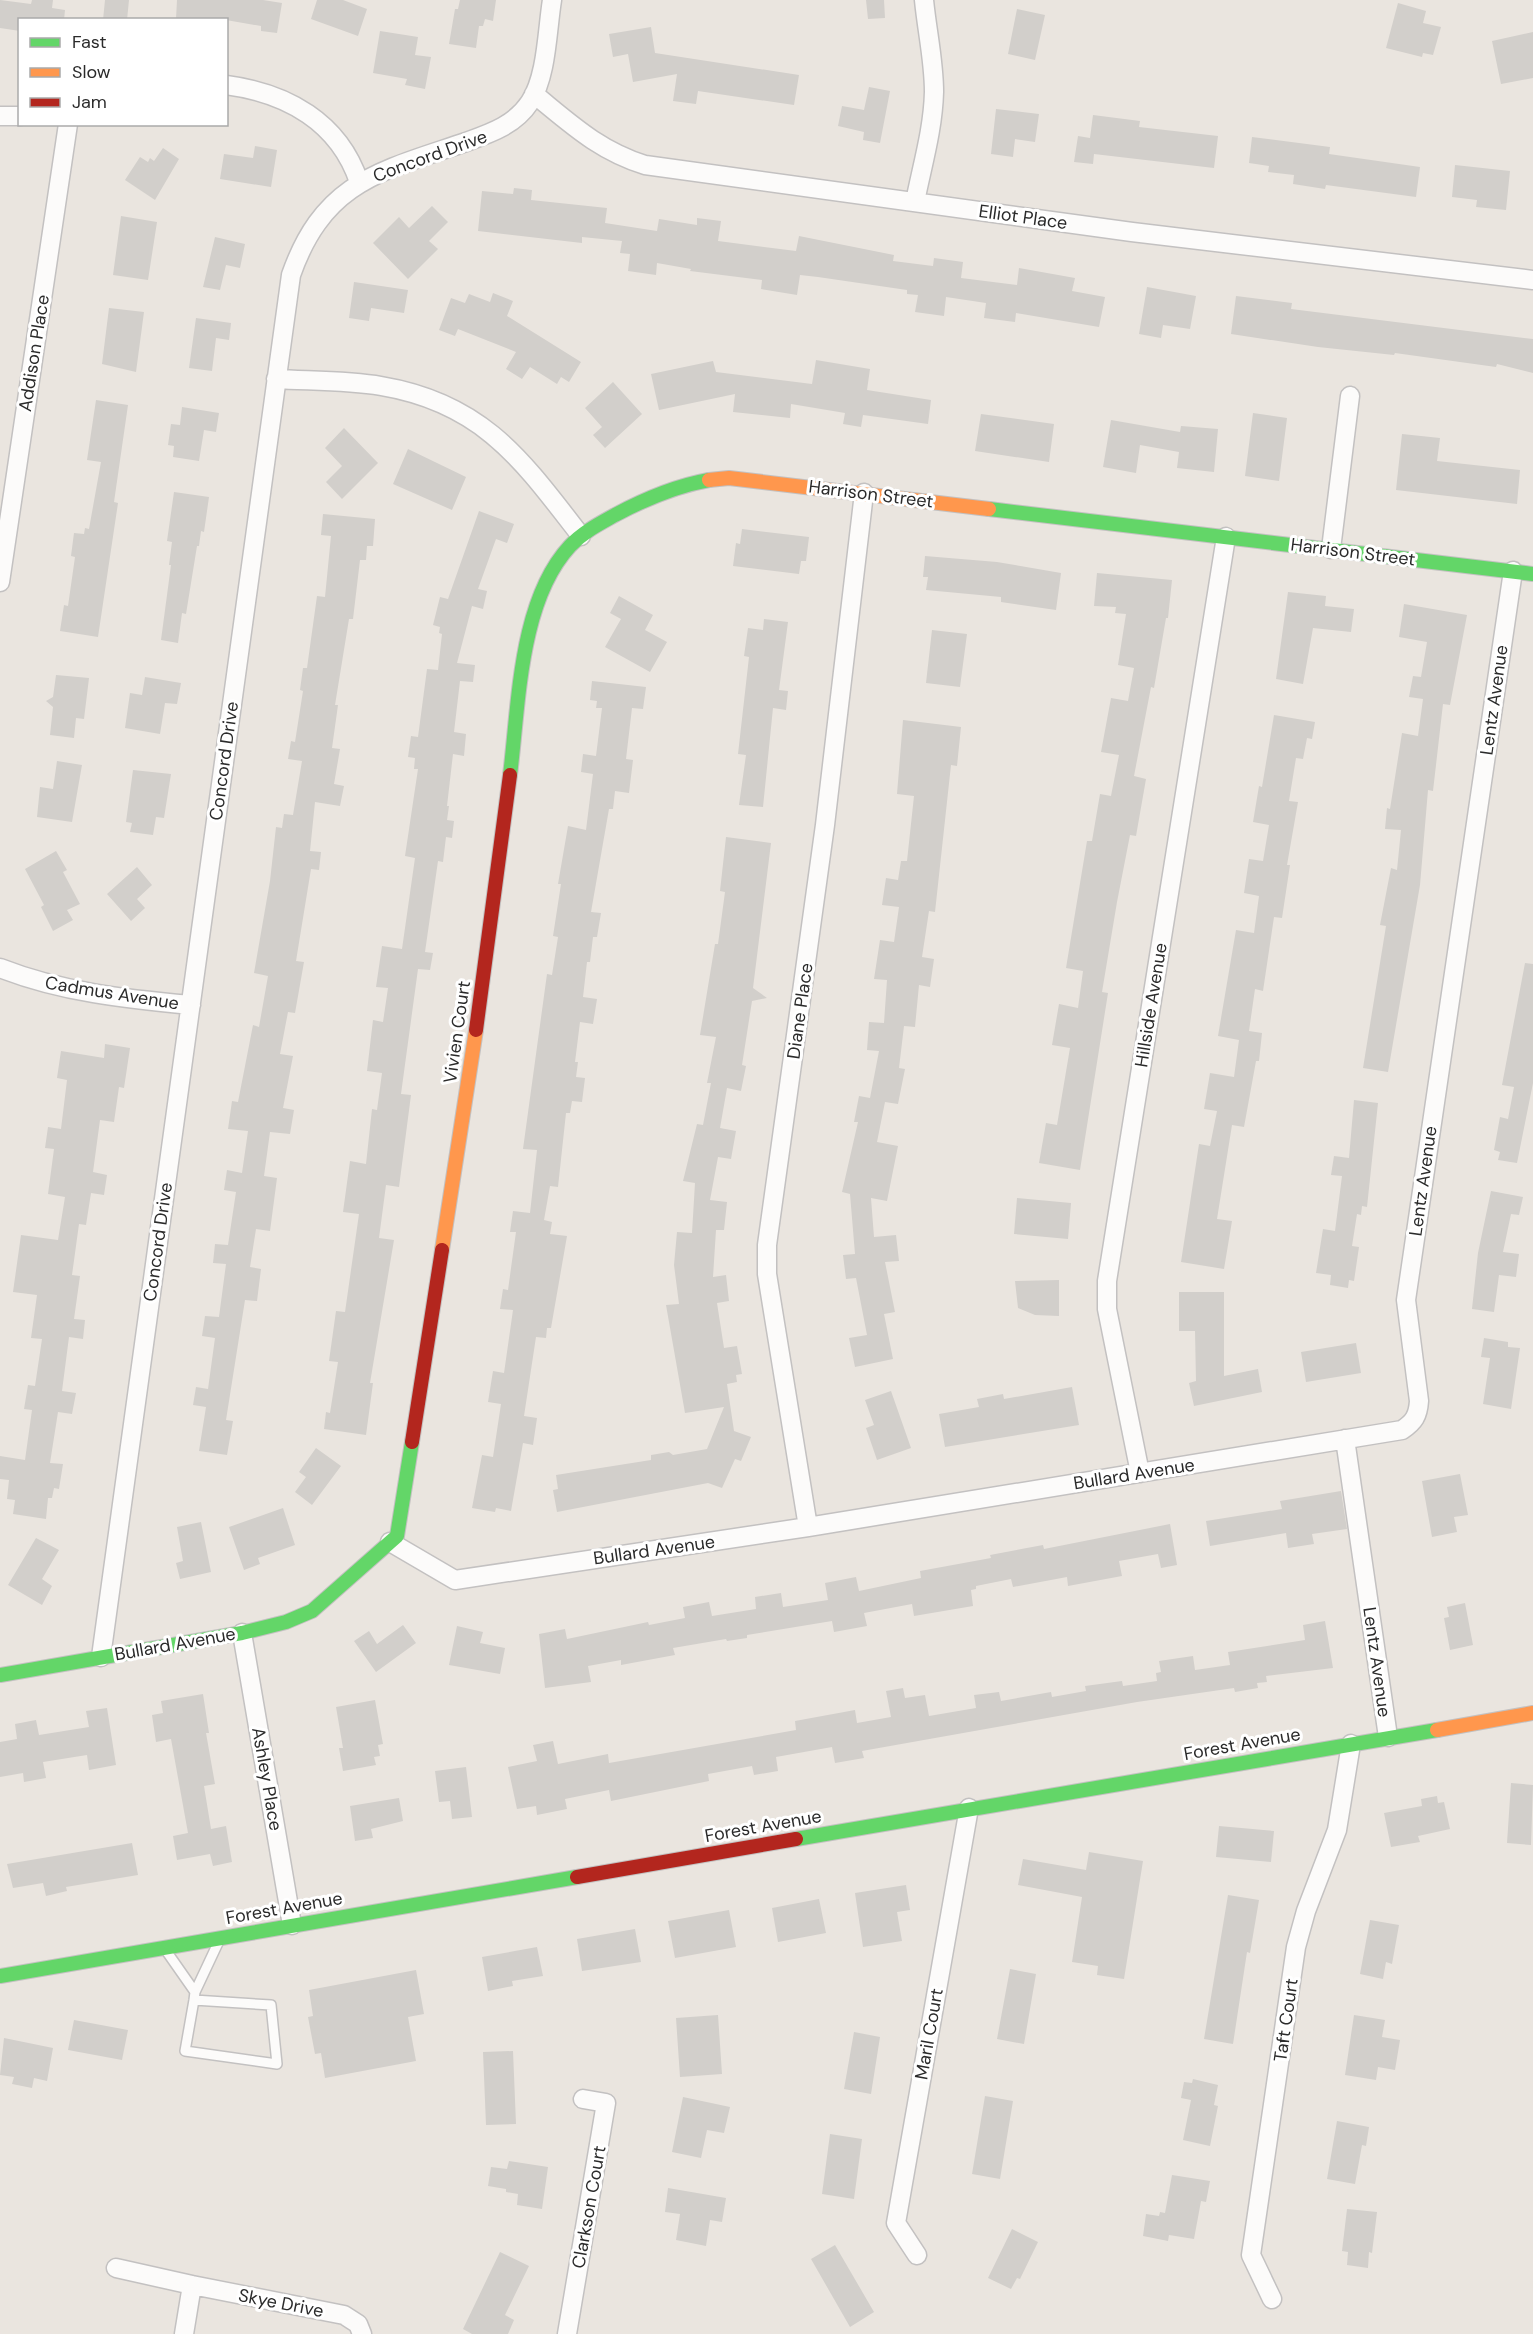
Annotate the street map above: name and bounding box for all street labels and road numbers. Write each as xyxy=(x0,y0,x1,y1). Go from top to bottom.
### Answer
street label: Concord Drive xyxy=(370,124,490,188)
street label: Elliot Place xyxy=(977,199,1069,235)
street label: Addison Place xyxy=(13,293,55,413)
street label: Harrison Street xyxy=(807,474,935,514)
street label: Harrison Street xyxy=(1289,532,1417,572)
street label: Lentz Avenue xyxy=(1474,643,1514,757)
street label: Concord Drive xyxy=(204,700,244,822)
street label: Hillside Avenue xyxy=(1129,941,1173,1069)
street label: Diane Place xyxy=(781,961,819,1061)
street label: Cadmus Avenue xyxy=(43,971,181,1015)
street label: Vivien Court xyxy=(438,979,476,1085)
street label: Lentz Avenue xyxy=(1403,1124,1443,1238)
street label: Concord Drive xyxy=(138,1181,178,1303)
street label: Bullard Avenue xyxy=(1072,1453,1196,1495)
street label: Bullard Avenue xyxy=(592,1530,716,1570)
street label: Lentz Avenue xyxy=(1357,1605,1397,1719)
street label: Bullard Avenue xyxy=(113,1622,237,1666)
street label: Forest Avenue xyxy=(1182,1722,1302,1766)
street label: Ashley Place xyxy=(246,1725,288,1833)
street label: Forest Avenue xyxy=(703,1804,823,1848)
street label: Forest Avenue xyxy=(224,1886,344,1930)
street label: Taft Court xyxy=(1268,1977,1304,2063)
street label: Maril Court xyxy=(909,1986,949,2082)
street label: Clarkson Court xyxy=(566,2144,612,2270)
street label: Skye Drive xyxy=(236,2283,326,2323)

